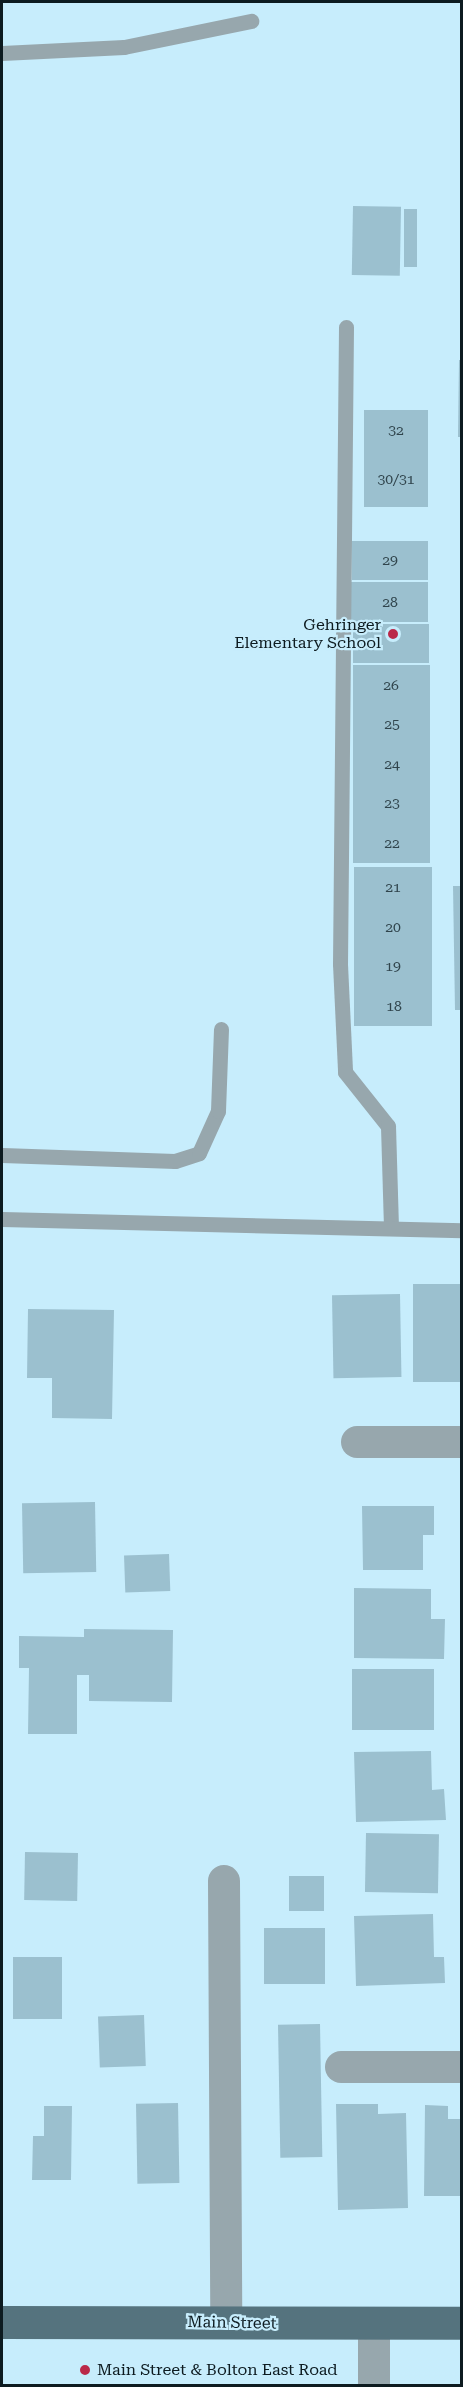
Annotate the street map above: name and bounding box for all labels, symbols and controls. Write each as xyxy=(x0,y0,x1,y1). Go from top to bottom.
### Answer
house number: 32 xyxy=(388,422,404,438)
house number: 30/31 xyxy=(377,471,415,487)
house number: 29 xyxy=(382,552,398,568)
house number: 28 xyxy=(382,594,398,610)
place label: Gehringer Elementary School xyxy=(234,615,381,653)
marker: Gehringer Elementary School xyxy=(386,627,400,641)
house number: 26 xyxy=(383,677,399,693)
house number: 25 xyxy=(384,716,400,732)
house number: 24 xyxy=(384,756,400,772)
house number: 23 xyxy=(384,795,400,811)
house number: 22 xyxy=(384,835,400,851)
house number: 21 xyxy=(385,879,401,895)
house number: 20 xyxy=(385,919,401,935)
house number: 19 xyxy=(385,958,401,974)
house number: 18 xyxy=(386,998,402,1014)
street label: Main Street xyxy=(187,2313,277,2333)
place label: Main Street & Bolton East Road xyxy=(97,2360,338,2380)
marker: Main Street & Bolton East Road xyxy=(78,2363,92,2377)

